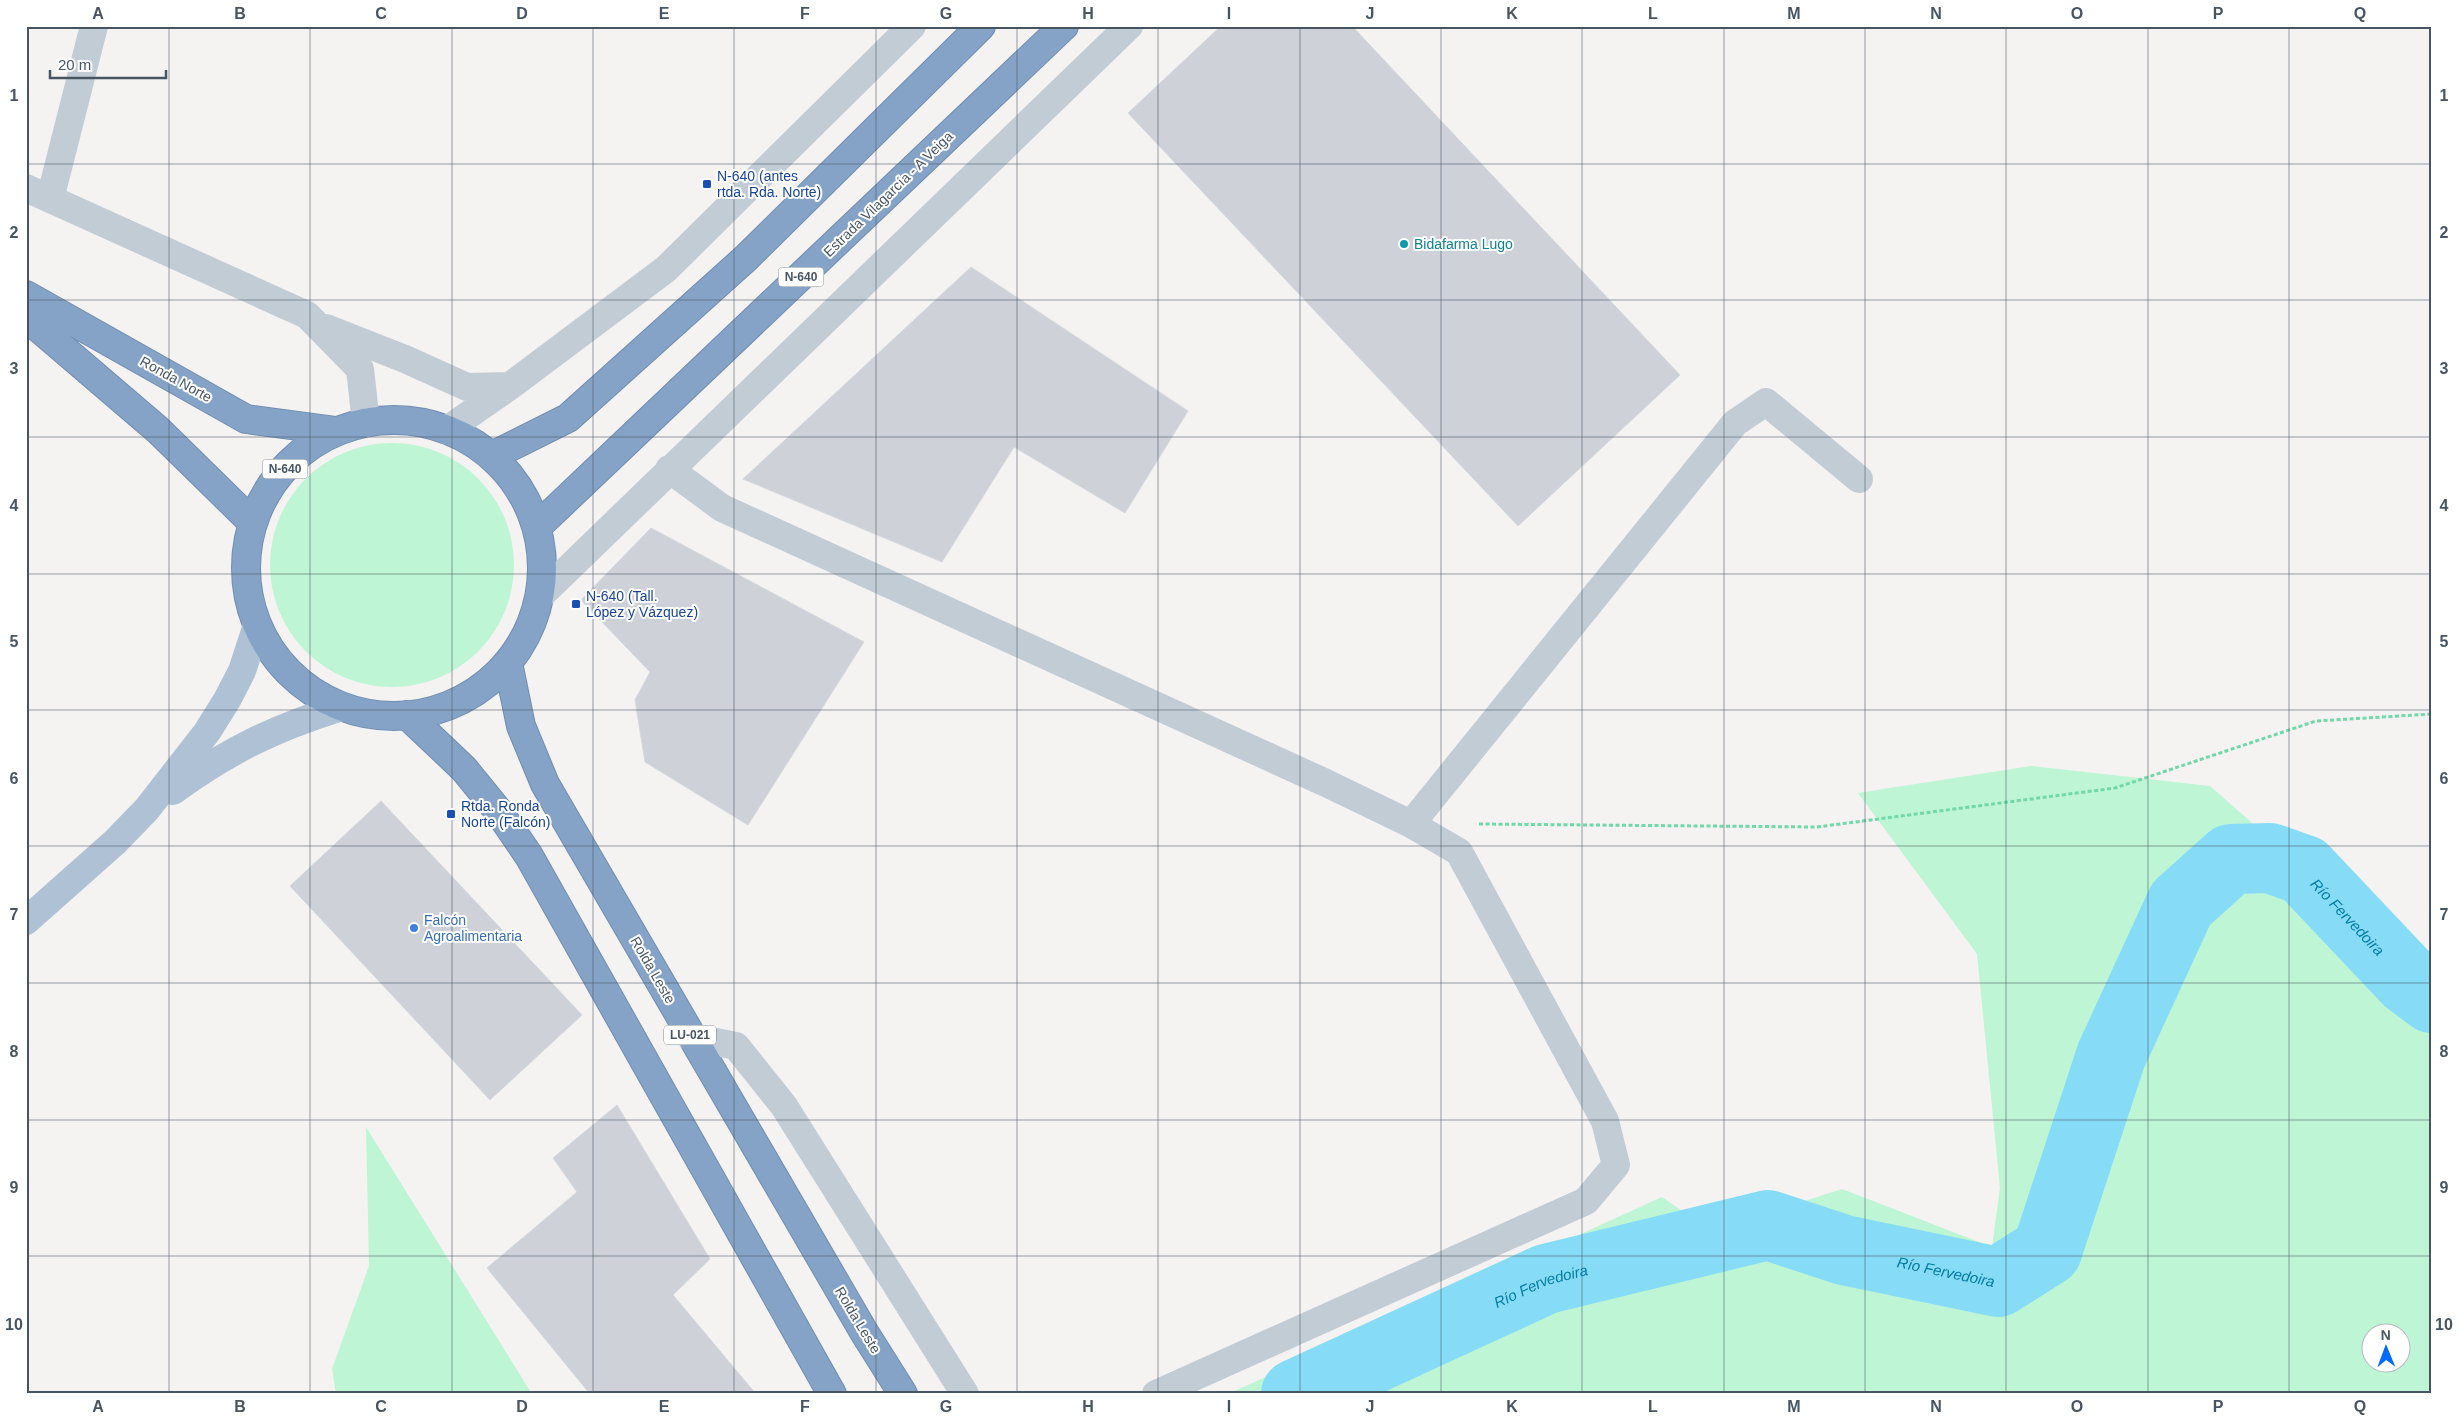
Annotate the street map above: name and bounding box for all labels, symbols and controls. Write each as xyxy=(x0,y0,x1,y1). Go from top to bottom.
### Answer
text: A xyxy=(92,5,104,22)
text: B xyxy=(234,5,246,22)
text: C xyxy=(375,5,387,22)
text: D xyxy=(516,5,528,22)
text: E xyxy=(659,5,670,22)
text: F xyxy=(800,5,810,22)
text: G xyxy=(940,5,952,22)
text: H xyxy=(1082,5,1094,22)
text: I xyxy=(1227,5,1231,22)
text: J xyxy=(1366,5,1374,22)
text: K xyxy=(1506,5,1518,22)
text: L xyxy=(1648,5,1658,22)
text: M xyxy=(1787,5,1801,22)
text: N xyxy=(1930,5,1942,22)
text: O xyxy=(2071,5,2083,22)
text: P xyxy=(2213,5,2224,22)
text: Q xyxy=(2354,5,2366,22)
scale bar xyxy=(50,48,166,80)
text: 20 m xyxy=(58,56,91,73)
text: 1 xyxy=(10,87,19,104)
text: 1 xyxy=(2440,87,2449,104)
street label: Estrada Vilagarcía - A Veiga xyxy=(820,128,956,260)
place label: N-640 (antes rtda. Rda. Norte) xyxy=(717,168,821,200)
marker: N-640 (antes rtda. Rda. Norte) xyxy=(701,178,713,190)
text: 2 xyxy=(10,224,19,241)
text: 2 xyxy=(2440,224,2449,241)
place label: Bidafarma Lugo xyxy=(1414,236,1513,252)
marker: Bidafarma Lugo xyxy=(1398,238,1410,250)
road number: N-640 xyxy=(778,268,824,286)
street label: Ronda Norte xyxy=(137,353,215,405)
text: 3 xyxy=(10,360,19,377)
text: 3 xyxy=(2440,360,2449,377)
road number: N-640 xyxy=(262,459,308,478)
text: 4 xyxy=(10,497,19,514)
text: 4 xyxy=(2440,497,2449,514)
place label: N-640 (Tall. López y Vázquez) xyxy=(586,588,698,620)
marker: N-640 (Tall. López y Vázquez) xyxy=(570,598,582,610)
text: 5 xyxy=(10,633,19,650)
text: 5 xyxy=(2440,633,2449,650)
text: 6 xyxy=(10,770,19,787)
text: 6 xyxy=(2440,770,2449,787)
place label: Rtda. Ronda Norte (Falcón) xyxy=(461,798,550,830)
marker: Rtda. Ronda Norte (Falcón) xyxy=(445,808,457,820)
water label: Río Fervedoira xyxy=(2308,875,2388,959)
text: 7 xyxy=(10,906,19,923)
text: 7 xyxy=(2440,906,2449,923)
place label: Falcón Agroalimentaria xyxy=(424,912,522,944)
marker: Falcón Agroalimentaria xyxy=(408,922,420,934)
street label: Rolda Leste xyxy=(627,934,679,1007)
road number: LU-021 xyxy=(664,1026,716,1044)
text: 8 xyxy=(10,1043,19,1060)
text: 8 xyxy=(2440,1043,2449,1060)
text: 9 xyxy=(10,1179,19,1196)
text: 9 xyxy=(2440,1179,2449,1196)
water label: Río Fervedoira xyxy=(1896,1253,1996,1290)
water label: Río Fervedoira xyxy=(1491,1261,1589,1310)
street label: Rolda Leste xyxy=(832,1284,884,1356)
text: 10 xyxy=(5,1316,23,1333)
text: 10 xyxy=(2435,1316,2453,1333)
north arrow xyxy=(2360,1322,2410,1372)
text: N xyxy=(2381,1327,2391,1343)
text: A xyxy=(92,1398,104,1415)
text: B xyxy=(234,1398,246,1415)
text: C xyxy=(375,1398,387,1415)
text: D xyxy=(516,1398,528,1415)
text: E xyxy=(659,1398,670,1415)
text: F xyxy=(800,1398,810,1415)
text: G xyxy=(940,1398,952,1415)
text: H xyxy=(1082,1398,1094,1415)
text: I xyxy=(1227,1398,1231,1415)
text: J xyxy=(1366,1398,1374,1415)
text: K xyxy=(1506,1398,1518,1415)
text: L xyxy=(1648,1398,1658,1415)
text: M xyxy=(1787,1398,1801,1415)
text: N xyxy=(1930,1398,1942,1415)
text: O xyxy=(2071,1398,2083,1415)
text: P xyxy=(2213,1398,2224,1415)
text: Q xyxy=(2354,1398,2366,1415)

